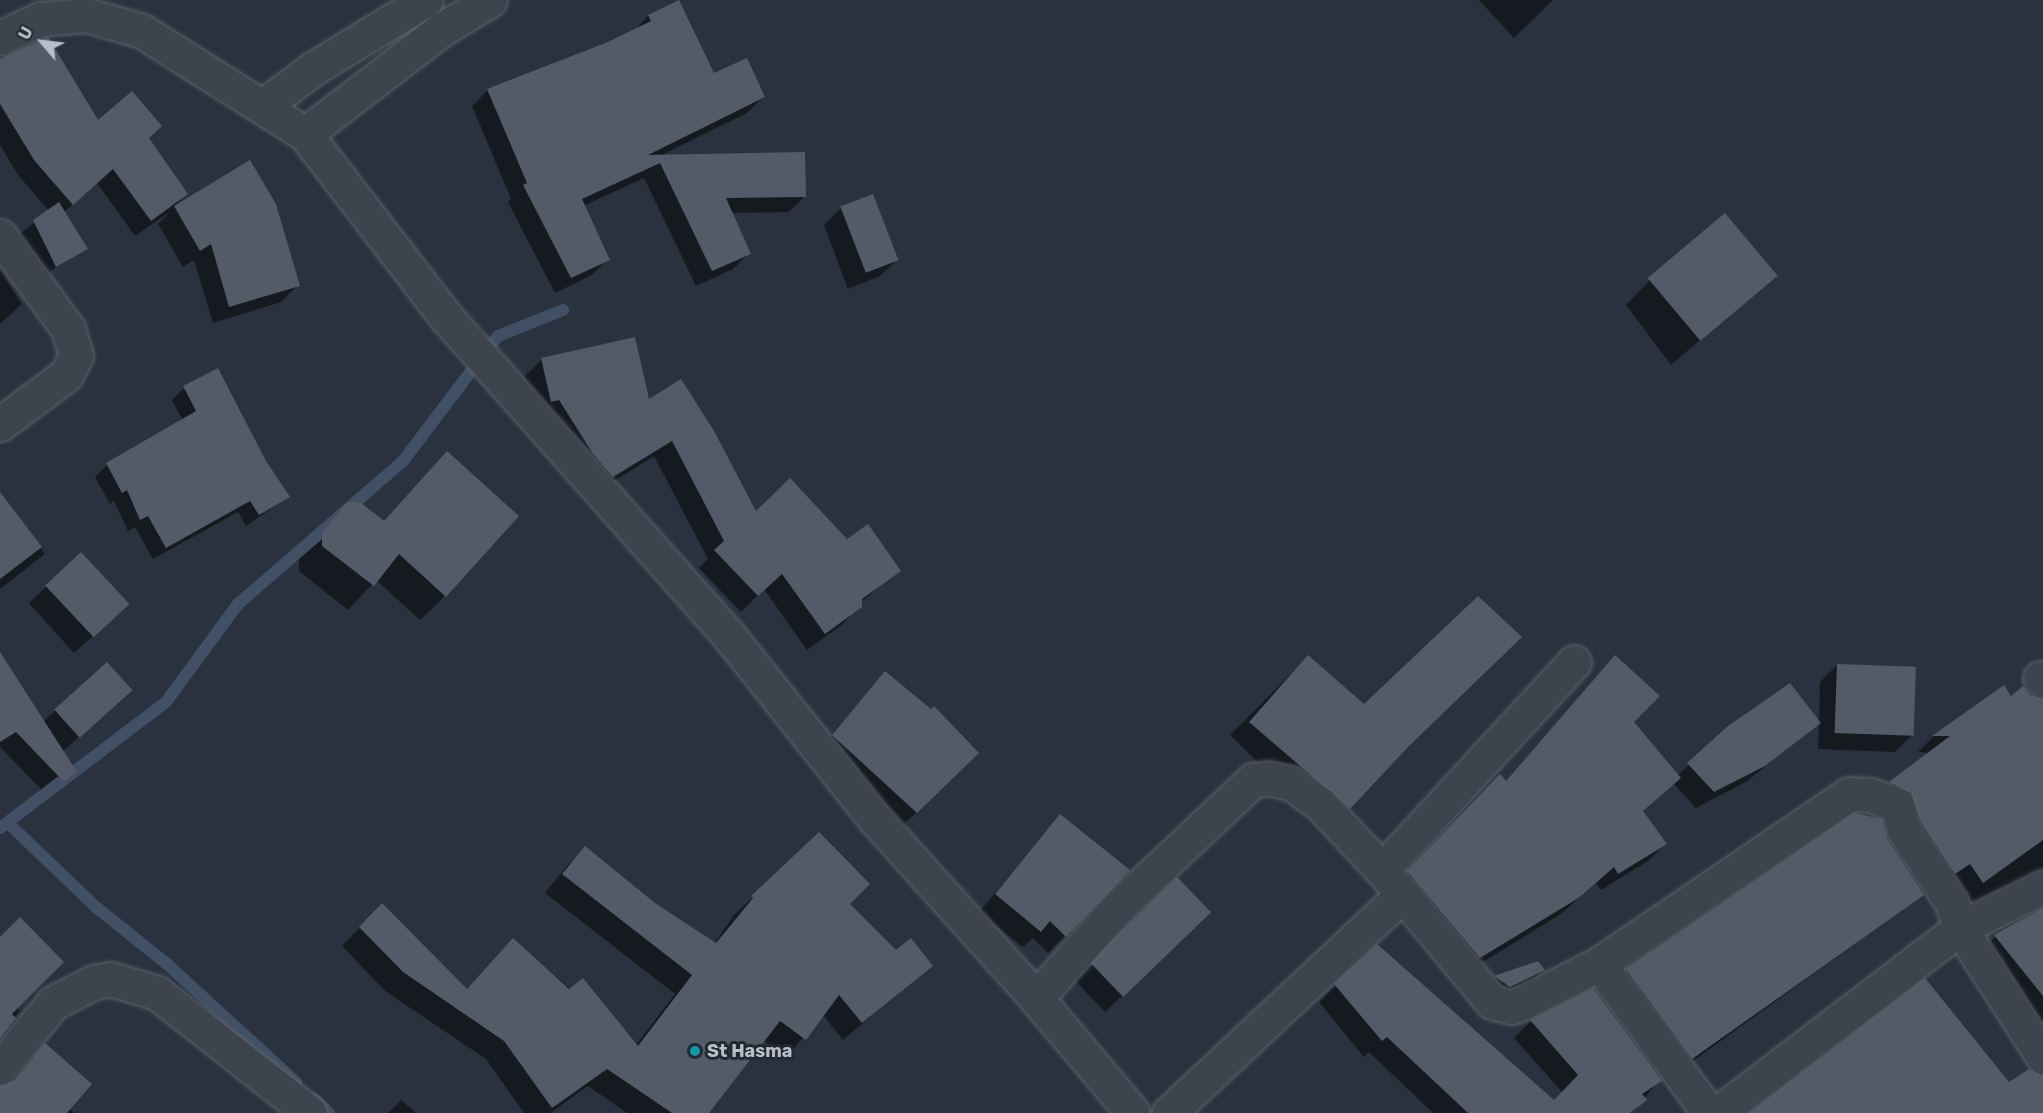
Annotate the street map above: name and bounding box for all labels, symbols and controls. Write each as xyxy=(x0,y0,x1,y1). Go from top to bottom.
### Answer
north arrow xyxy=(12,12,72,72)
text: U xyxy=(15,24,37,43)
place label: St Hasma xyxy=(707,1040,792,1062)
marker: St Hasma xyxy=(688,1044,702,1058)

